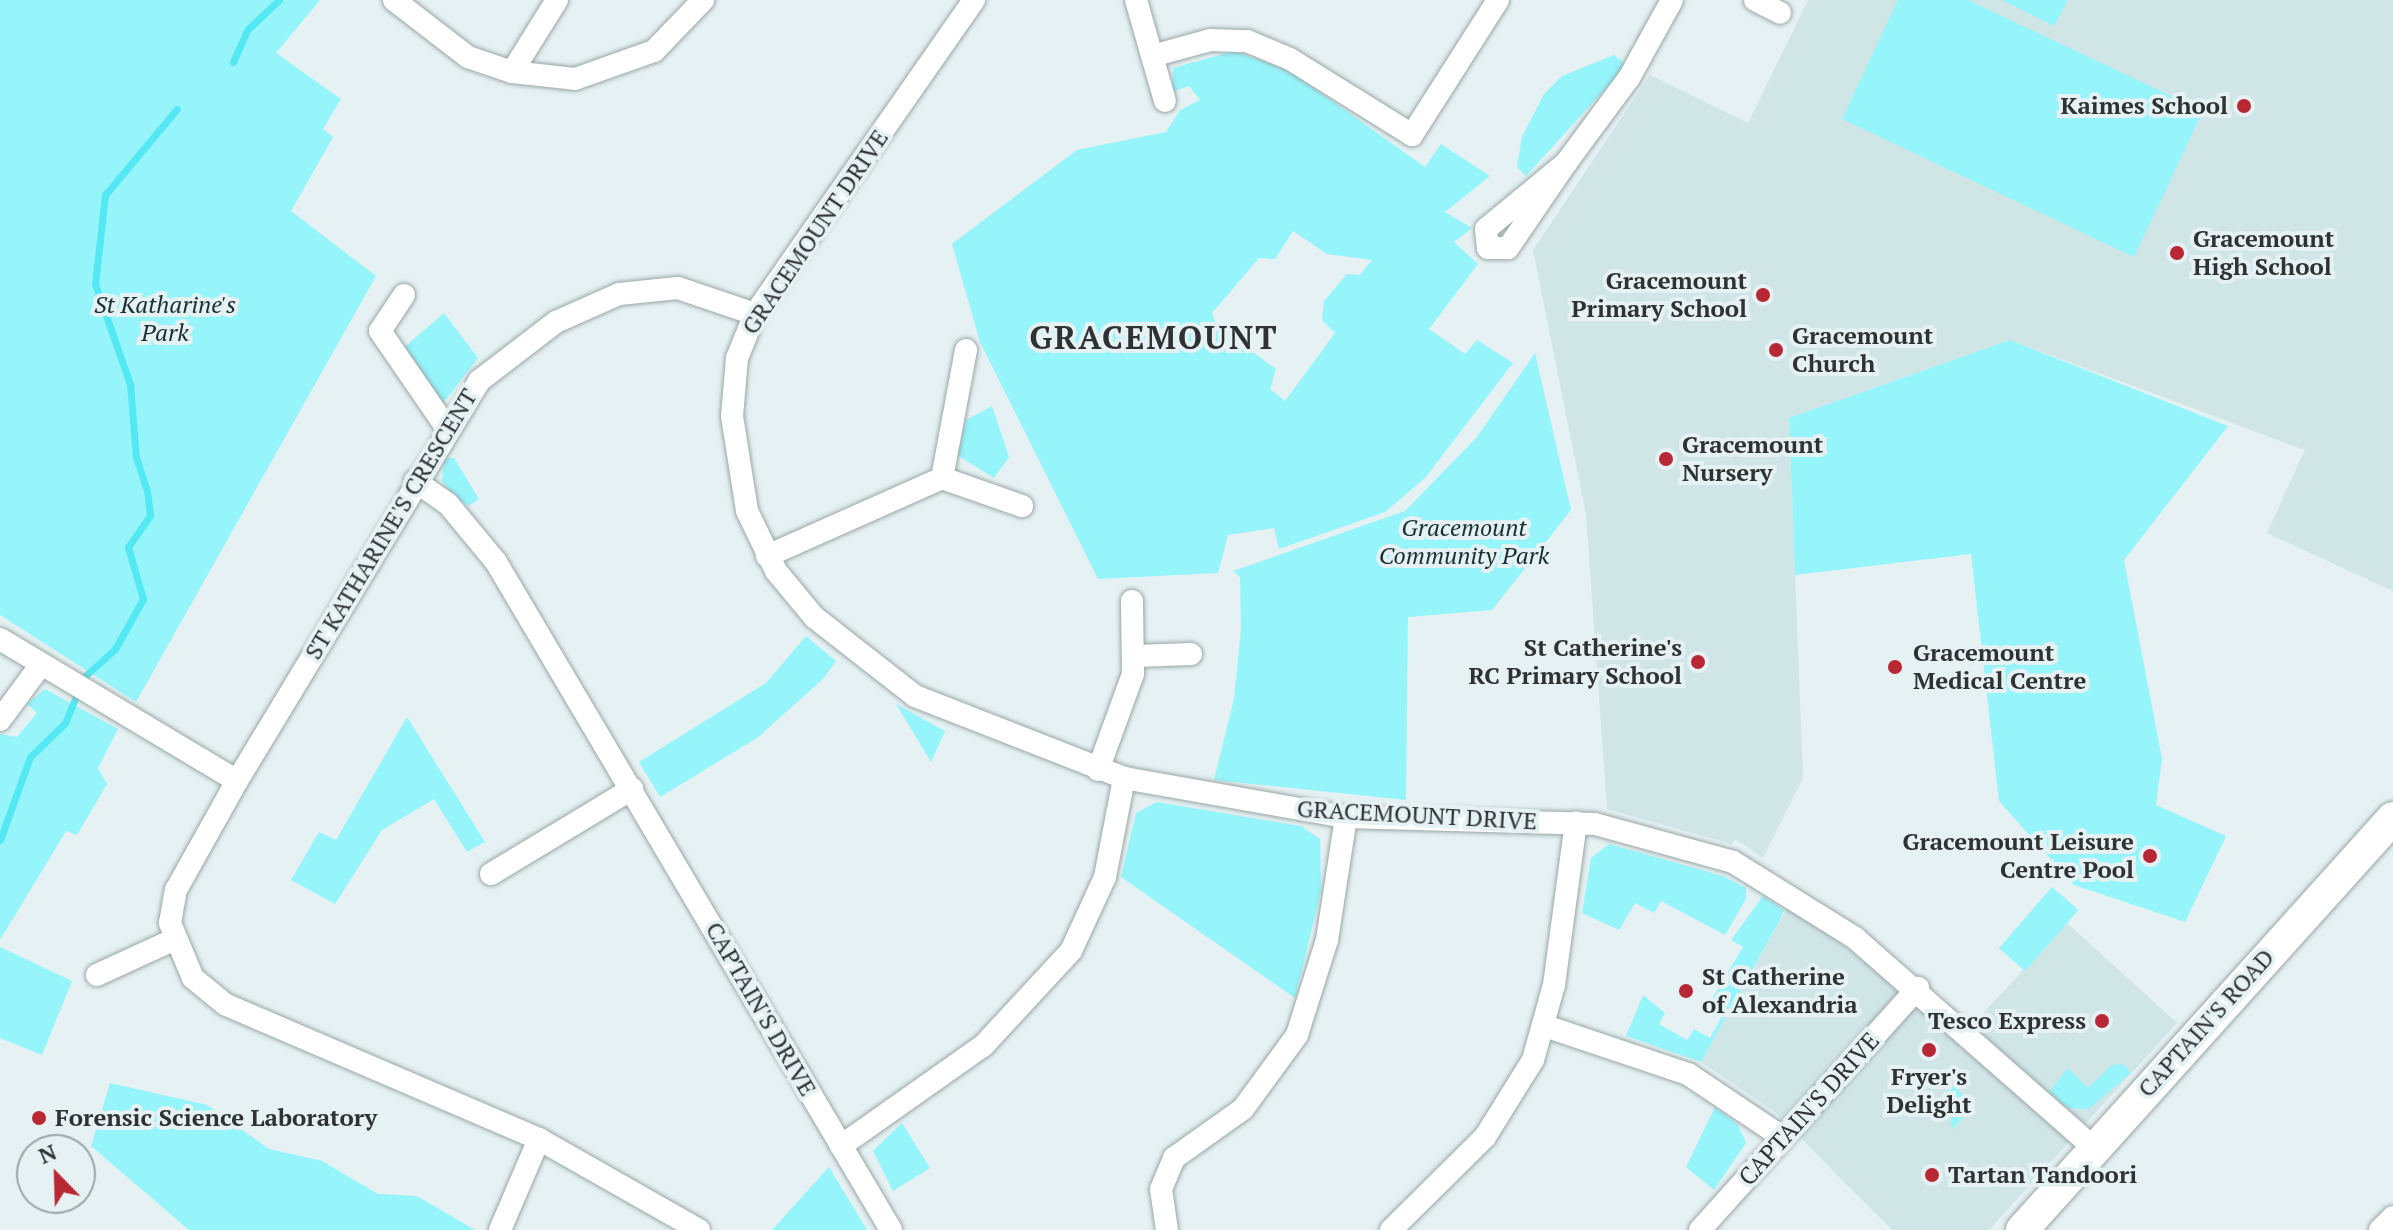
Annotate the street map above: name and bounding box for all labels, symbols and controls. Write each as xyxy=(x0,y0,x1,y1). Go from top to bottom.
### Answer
place label: Kaimes School xyxy=(2060,92,2228,120)
marker: Kaimes School xyxy=(2235,97,2253,115)
street label: GRACEMOUNT DRIVE xyxy=(736,124,894,340)
place label: Gracemount High School xyxy=(2193,225,2334,281)
marker: Gracemount High School xyxy=(2168,244,2186,262)
place label: Gracemount Primary School xyxy=(1571,267,1747,323)
marker: Gracemount Primary School xyxy=(1754,286,1772,304)
park label: St Katharine's Park xyxy=(94,291,236,347)
district label: GRACEMOUNT xyxy=(1029,318,1279,356)
place label: Gracemount Church xyxy=(1792,322,1933,378)
marker: Gracemount Church xyxy=(1767,341,1785,359)
street label: ST KATHARINE'S CRESCENT xyxy=(299,384,483,664)
place label: Gracemount Nursery xyxy=(1682,431,1823,487)
marker: Gracemount Nursery xyxy=(1657,450,1675,468)
park label: Gracemount Community Park xyxy=(1379,514,1549,570)
place label: St Catherine's RC Primary School xyxy=(1468,634,1682,690)
place label: Gracemount Medical Centre xyxy=(1913,639,2086,695)
marker: St Catherine's RC Primary School xyxy=(1689,653,1707,671)
marker: Gracemount Medical Centre xyxy=(1884,656,1906,678)
street label: GRACEMOUNT DRIVE xyxy=(1296,794,1538,836)
place label: Gracemount Leisure Centre Pool xyxy=(1902,828,2134,884)
marker: Gracemount Leisure Centre Pool xyxy=(2141,847,2159,865)
street label: CAPTAIN'S DRIVE xyxy=(700,917,822,1101)
street label: CAPTAIN'S ROAD xyxy=(2132,943,2280,1103)
place label: St Catherine of Alexandria xyxy=(1702,963,1858,1019)
marker: St Catherine of Alexandria xyxy=(1677,982,1695,1000)
place label: Tesco Express xyxy=(1928,1007,2086,1035)
marker: Tesco Express xyxy=(2093,1012,2111,1030)
street label: CAPTAIN'S DRIVE xyxy=(1733,1027,1885,1191)
marker: Fryer's Delight xyxy=(1920,1041,1938,1059)
place label: Fryer's Delight xyxy=(1887,1063,1971,1119)
place label: Forensic Science Laboratory xyxy=(55,1104,377,1132)
marker: Forensic Science Laboratory xyxy=(30,1109,48,1127)
north arrow xyxy=(16,1134,96,1214)
text: N xyxy=(34,1137,61,1170)
place label: Tartan Tandoori xyxy=(1948,1161,2137,1189)
marker: Tartan Tandoori xyxy=(1923,1166,1941,1184)

